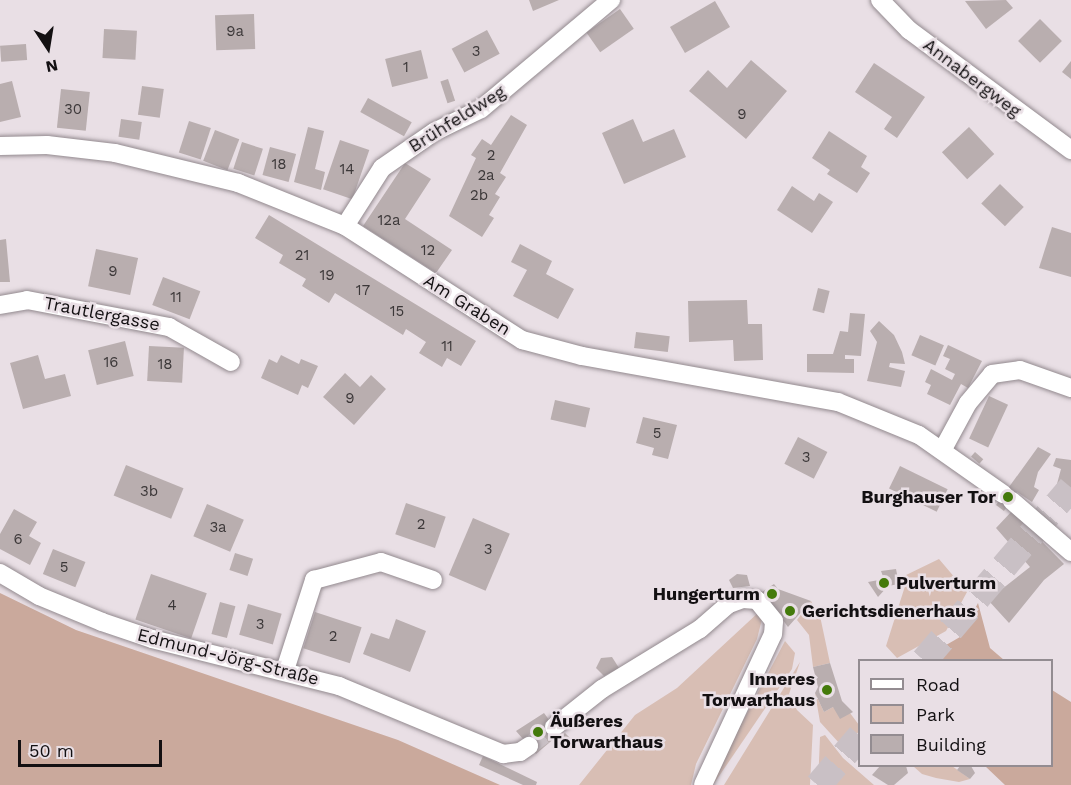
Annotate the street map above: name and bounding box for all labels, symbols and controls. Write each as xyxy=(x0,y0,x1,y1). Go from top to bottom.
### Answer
north arrow xyxy=(18,18,78,78)
house number: 9a xyxy=(226,23,244,41)
street label: Annabergweg xyxy=(919,34,1025,122)
house number: 3 xyxy=(472,43,480,61)
text: N xyxy=(44,56,60,77)
house number: 1 xyxy=(403,59,409,77)
street label: Brühfeldweg xyxy=(405,81,509,157)
house number: 30 xyxy=(64,101,82,119)
house number: 9 xyxy=(737,106,747,124)
house number: 2 xyxy=(487,147,495,165)
house number: 18 xyxy=(271,156,287,174)
house number: 14 xyxy=(339,161,355,179)
house number: 2a xyxy=(477,167,495,185)
house number: 2b xyxy=(470,187,488,205)
house number: 12a xyxy=(377,212,401,230)
house number: 12 xyxy=(421,242,435,260)
house number: 21 xyxy=(295,247,309,265)
house number: 9 xyxy=(108,263,118,281)
house number: 19 xyxy=(319,267,335,285)
street label: Am Graben xyxy=(420,270,514,340)
house number: 17 xyxy=(356,282,370,300)
house number: 11 xyxy=(170,289,182,307)
street label: Trautlergasse xyxy=(42,292,162,336)
house number: 15 xyxy=(390,303,404,321)
house number: 11 xyxy=(441,338,453,356)
house number: 16 xyxy=(104,354,118,372)
house number: 18 xyxy=(157,356,173,374)
house number: 9 xyxy=(345,390,355,408)
house number: 5 xyxy=(653,425,661,443)
house number: 3 xyxy=(802,449,810,467)
house number: 3b xyxy=(140,483,158,501)
place label: Burghauser Tor xyxy=(861,486,996,508)
marker: Burghauser Tor xyxy=(1001,490,1015,504)
house number: 2 xyxy=(417,516,425,534)
house number: 3a xyxy=(209,519,227,537)
house number: 6 xyxy=(13,531,23,549)
house number: 3 xyxy=(484,541,492,559)
house number: 5 xyxy=(60,559,68,577)
place label: Pulverturm xyxy=(896,572,996,594)
marker: Pulverturm xyxy=(877,576,891,590)
place label: Hungerturm xyxy=(653,583,760,605)
marker: Hungerturm xyxy=(765,587,779,601)
house number: 4 xyxy=(167,597,177,615)
place label: Gerichtsdienerhaus xyxy=(802,600,976,622)
marker: Gerichtsdienerhaus xyxy=(783,604,797,618)
house number: 3 xyxy=(256,616,264,634)
street label: Edmund-Jörg-Straße xyxy=(135,624,321,690)
house number: 2 xyxy=(329,628,337,646)
legend xyxy=(858,659,1053,767)
place label: Inneres Torwarthaus xyxy=(702,669,815,712)
text: Road xyxy=(916,674,960,695)
marker: Inneres Torwarthaus xyxy=(820,683,834,697)
text: Park xyxy=(916,704,955,725)
place label: Äußeres Torwarthaus xyxy=(550,711,663,754)
marker: Äußeres Torwarthaus xyxy=(531,725,545,739)
scale bar xyxy=(21,728,165,766)
text: Building xyxy=(916,734,986,755)
text: 50 m xyxy=(29,740,74,761)

